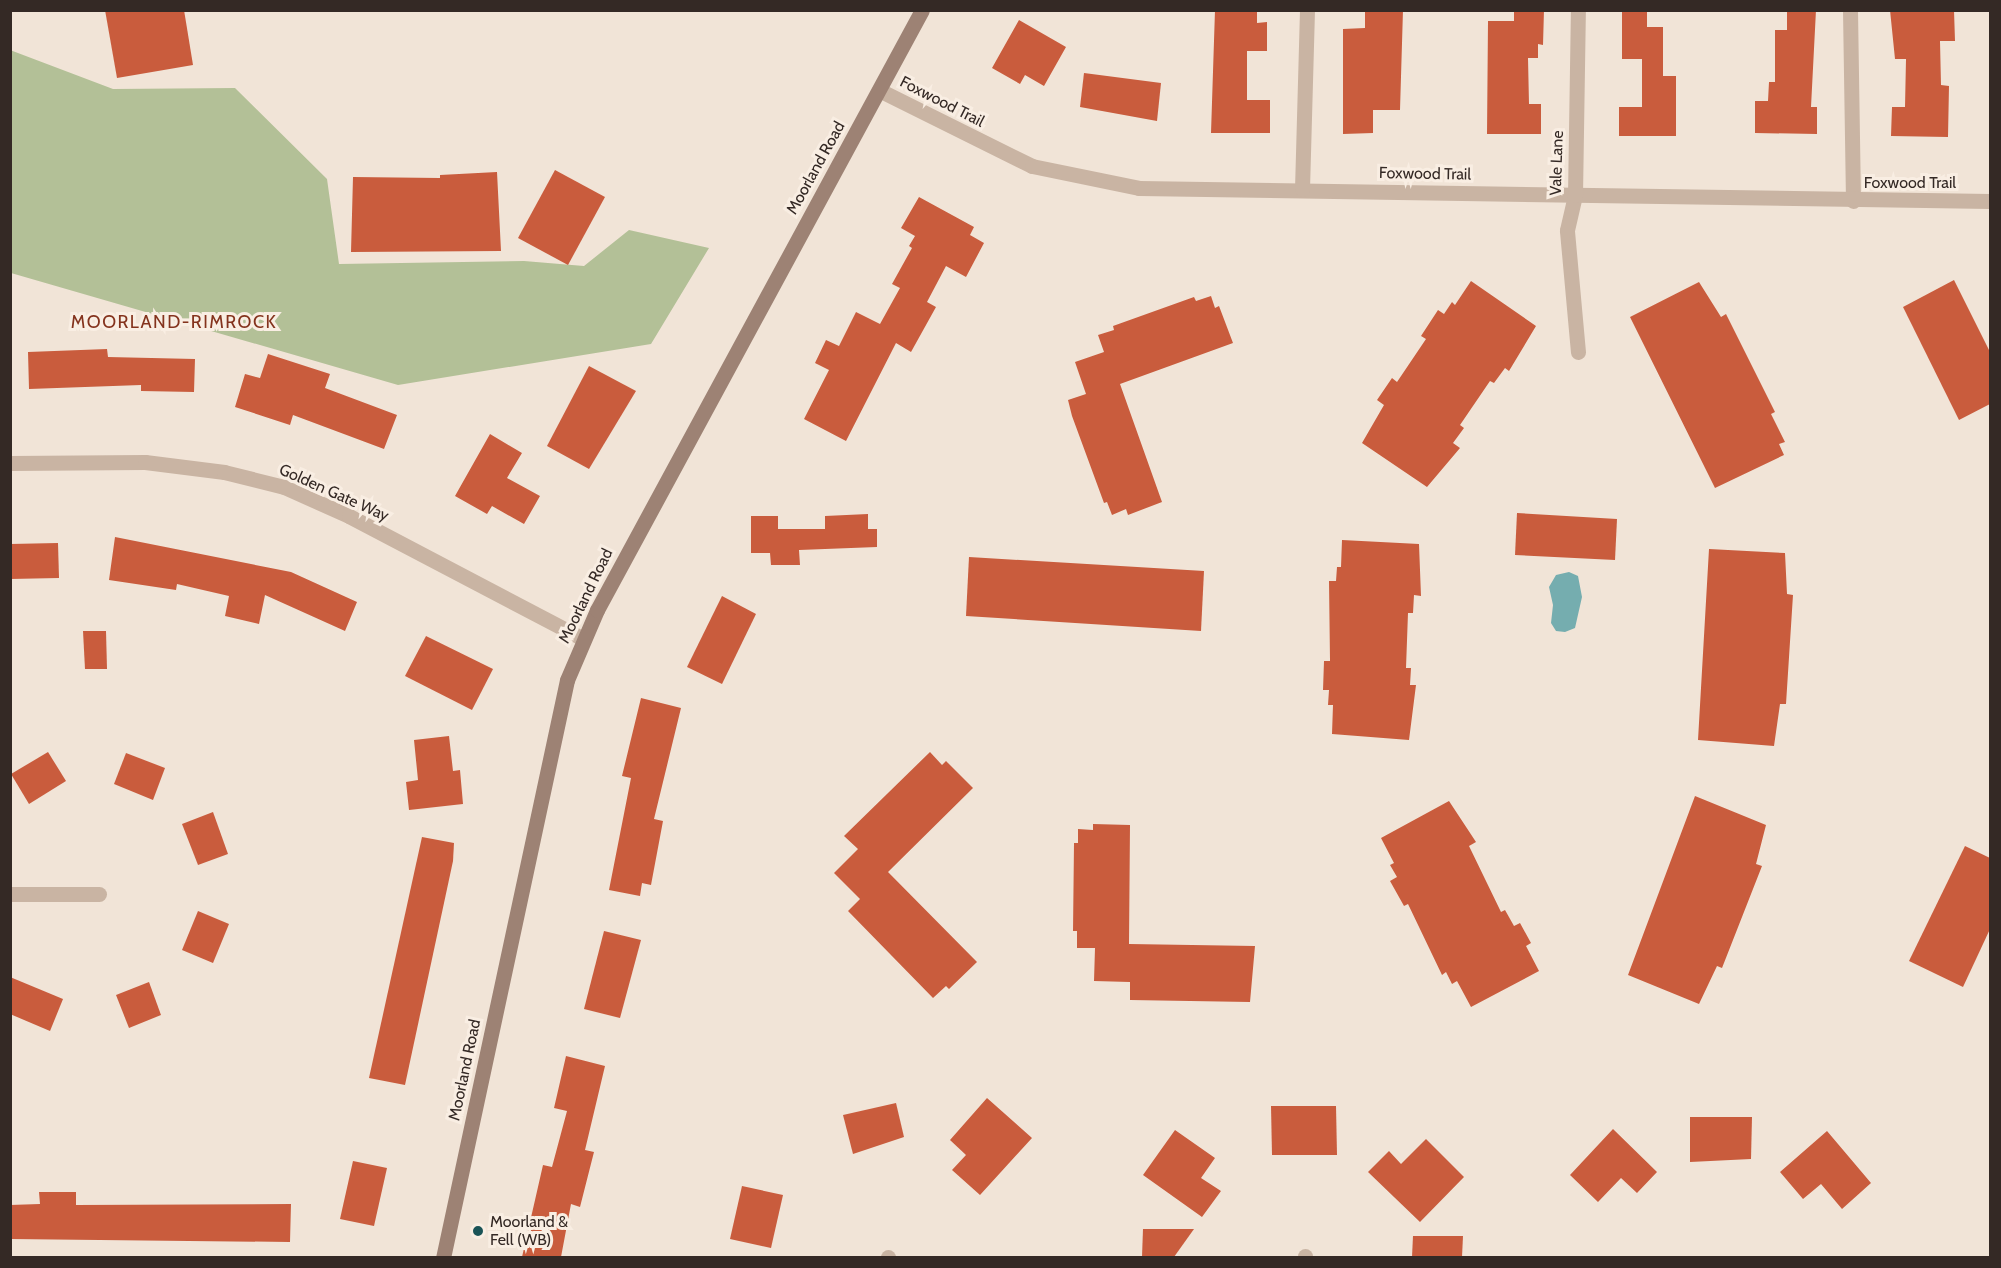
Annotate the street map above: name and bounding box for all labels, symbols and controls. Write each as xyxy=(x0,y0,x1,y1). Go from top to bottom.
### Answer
street label: Foxwood Trail xyxy=(897,73,987,131)
street label: Moorland Road xyxy=(783,118,849,218)
street label: Vale Lane xyxy=(1546,130,1568,196)
street label: Foxwood Trail xyxy=(1379,164,1471,184)
street label: Foxwood Trail xyxy=(1864,173,1956,193)
district label: MOORLAND-RIMROCK xyxy=(71,311,277,333)
street label: Golden Gate Way xyxy=(276,460,392,526)
street label: Moorland Road xyxy=(555,545,617,647)
street label: Moorland Road xyxy=(445,1018,485,1122)
place label: Moorland & Fell (WB) xyxy=(490,1212,568,1250)
marker: Moorland & Fell (WB) xyxy=(471,1224,485,1238)

